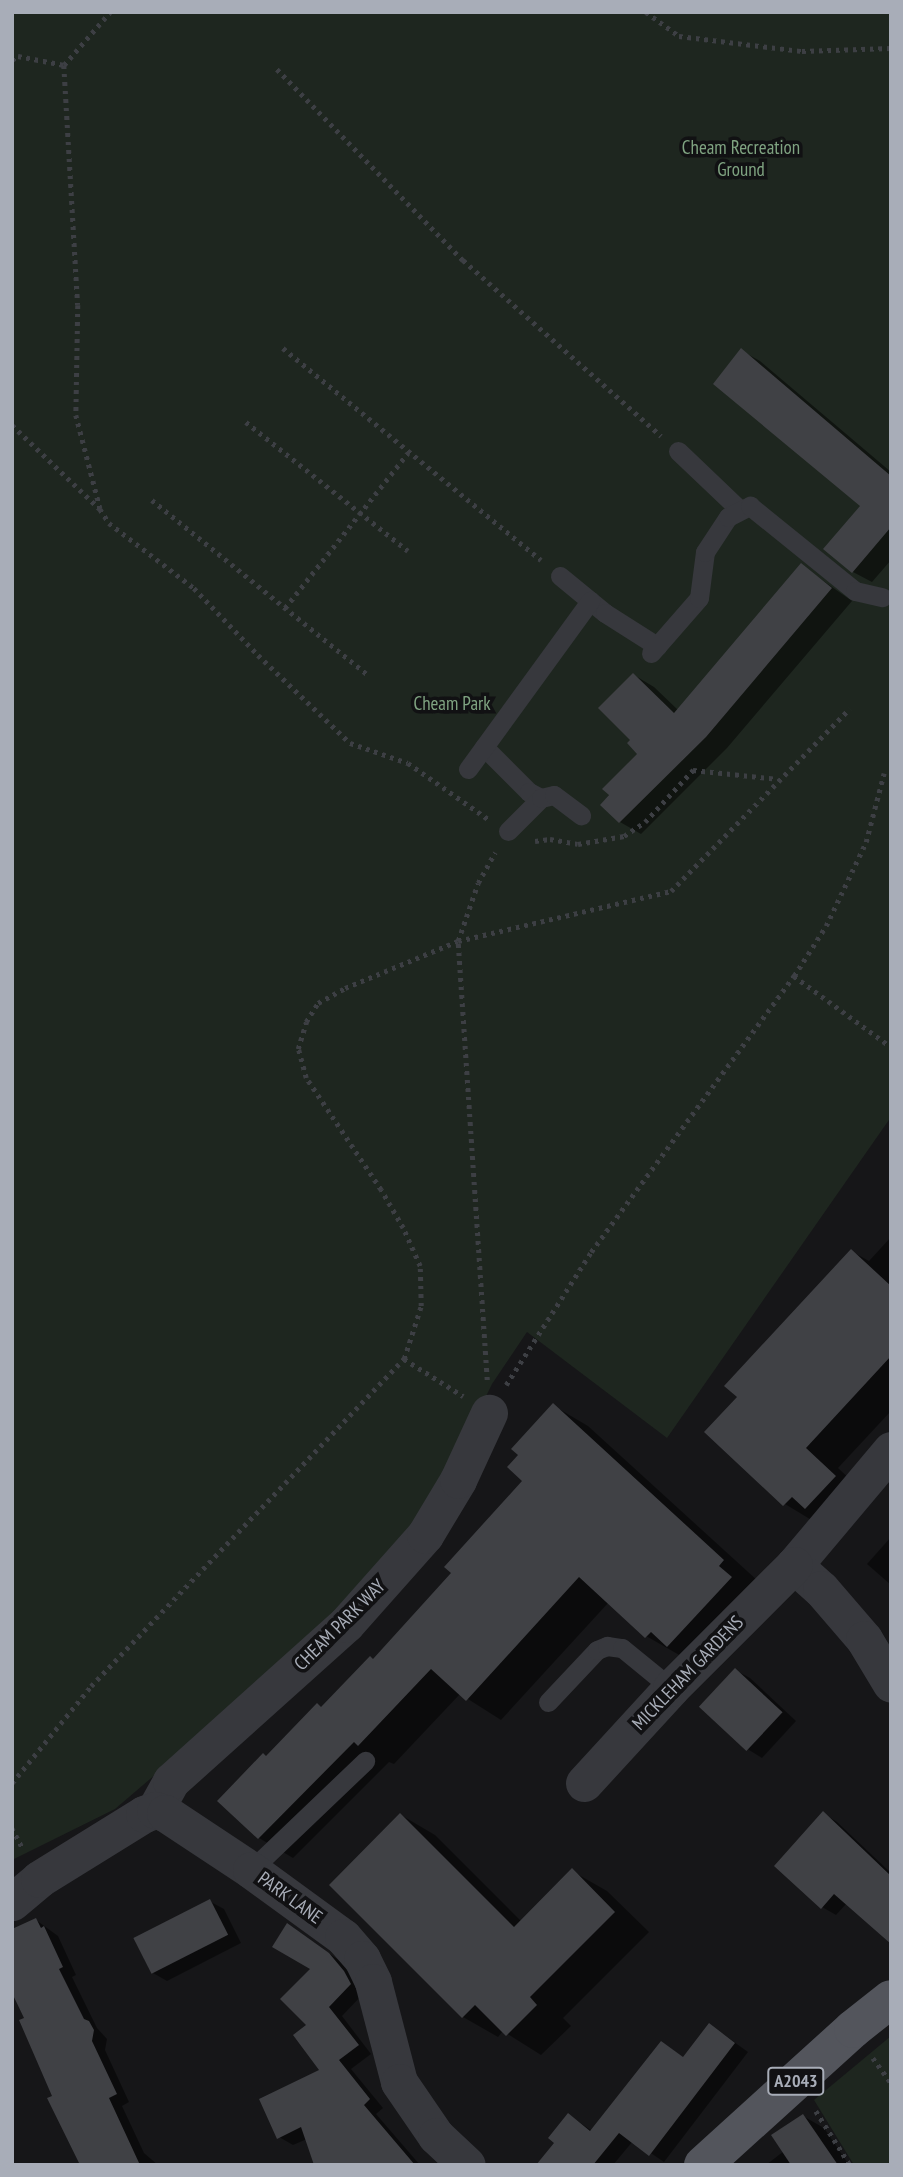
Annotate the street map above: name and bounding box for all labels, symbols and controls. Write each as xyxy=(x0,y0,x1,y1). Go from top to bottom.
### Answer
park label: Cheam Recreation Ground xyxy=(682,137,800,181)
park label: Cheam Park xyxy=(413,693,491,715)
street label: CHEAM PARK WAY xyxy=(289,1574,391,1676)
street label: MICKLEHAM GARDENS xyxy=(628,1611,748,1735)
street label: PARK LANE xyxy=(253,1867,327,1929)
road number: A2043 xyxy=(766,2066,826,2096)

